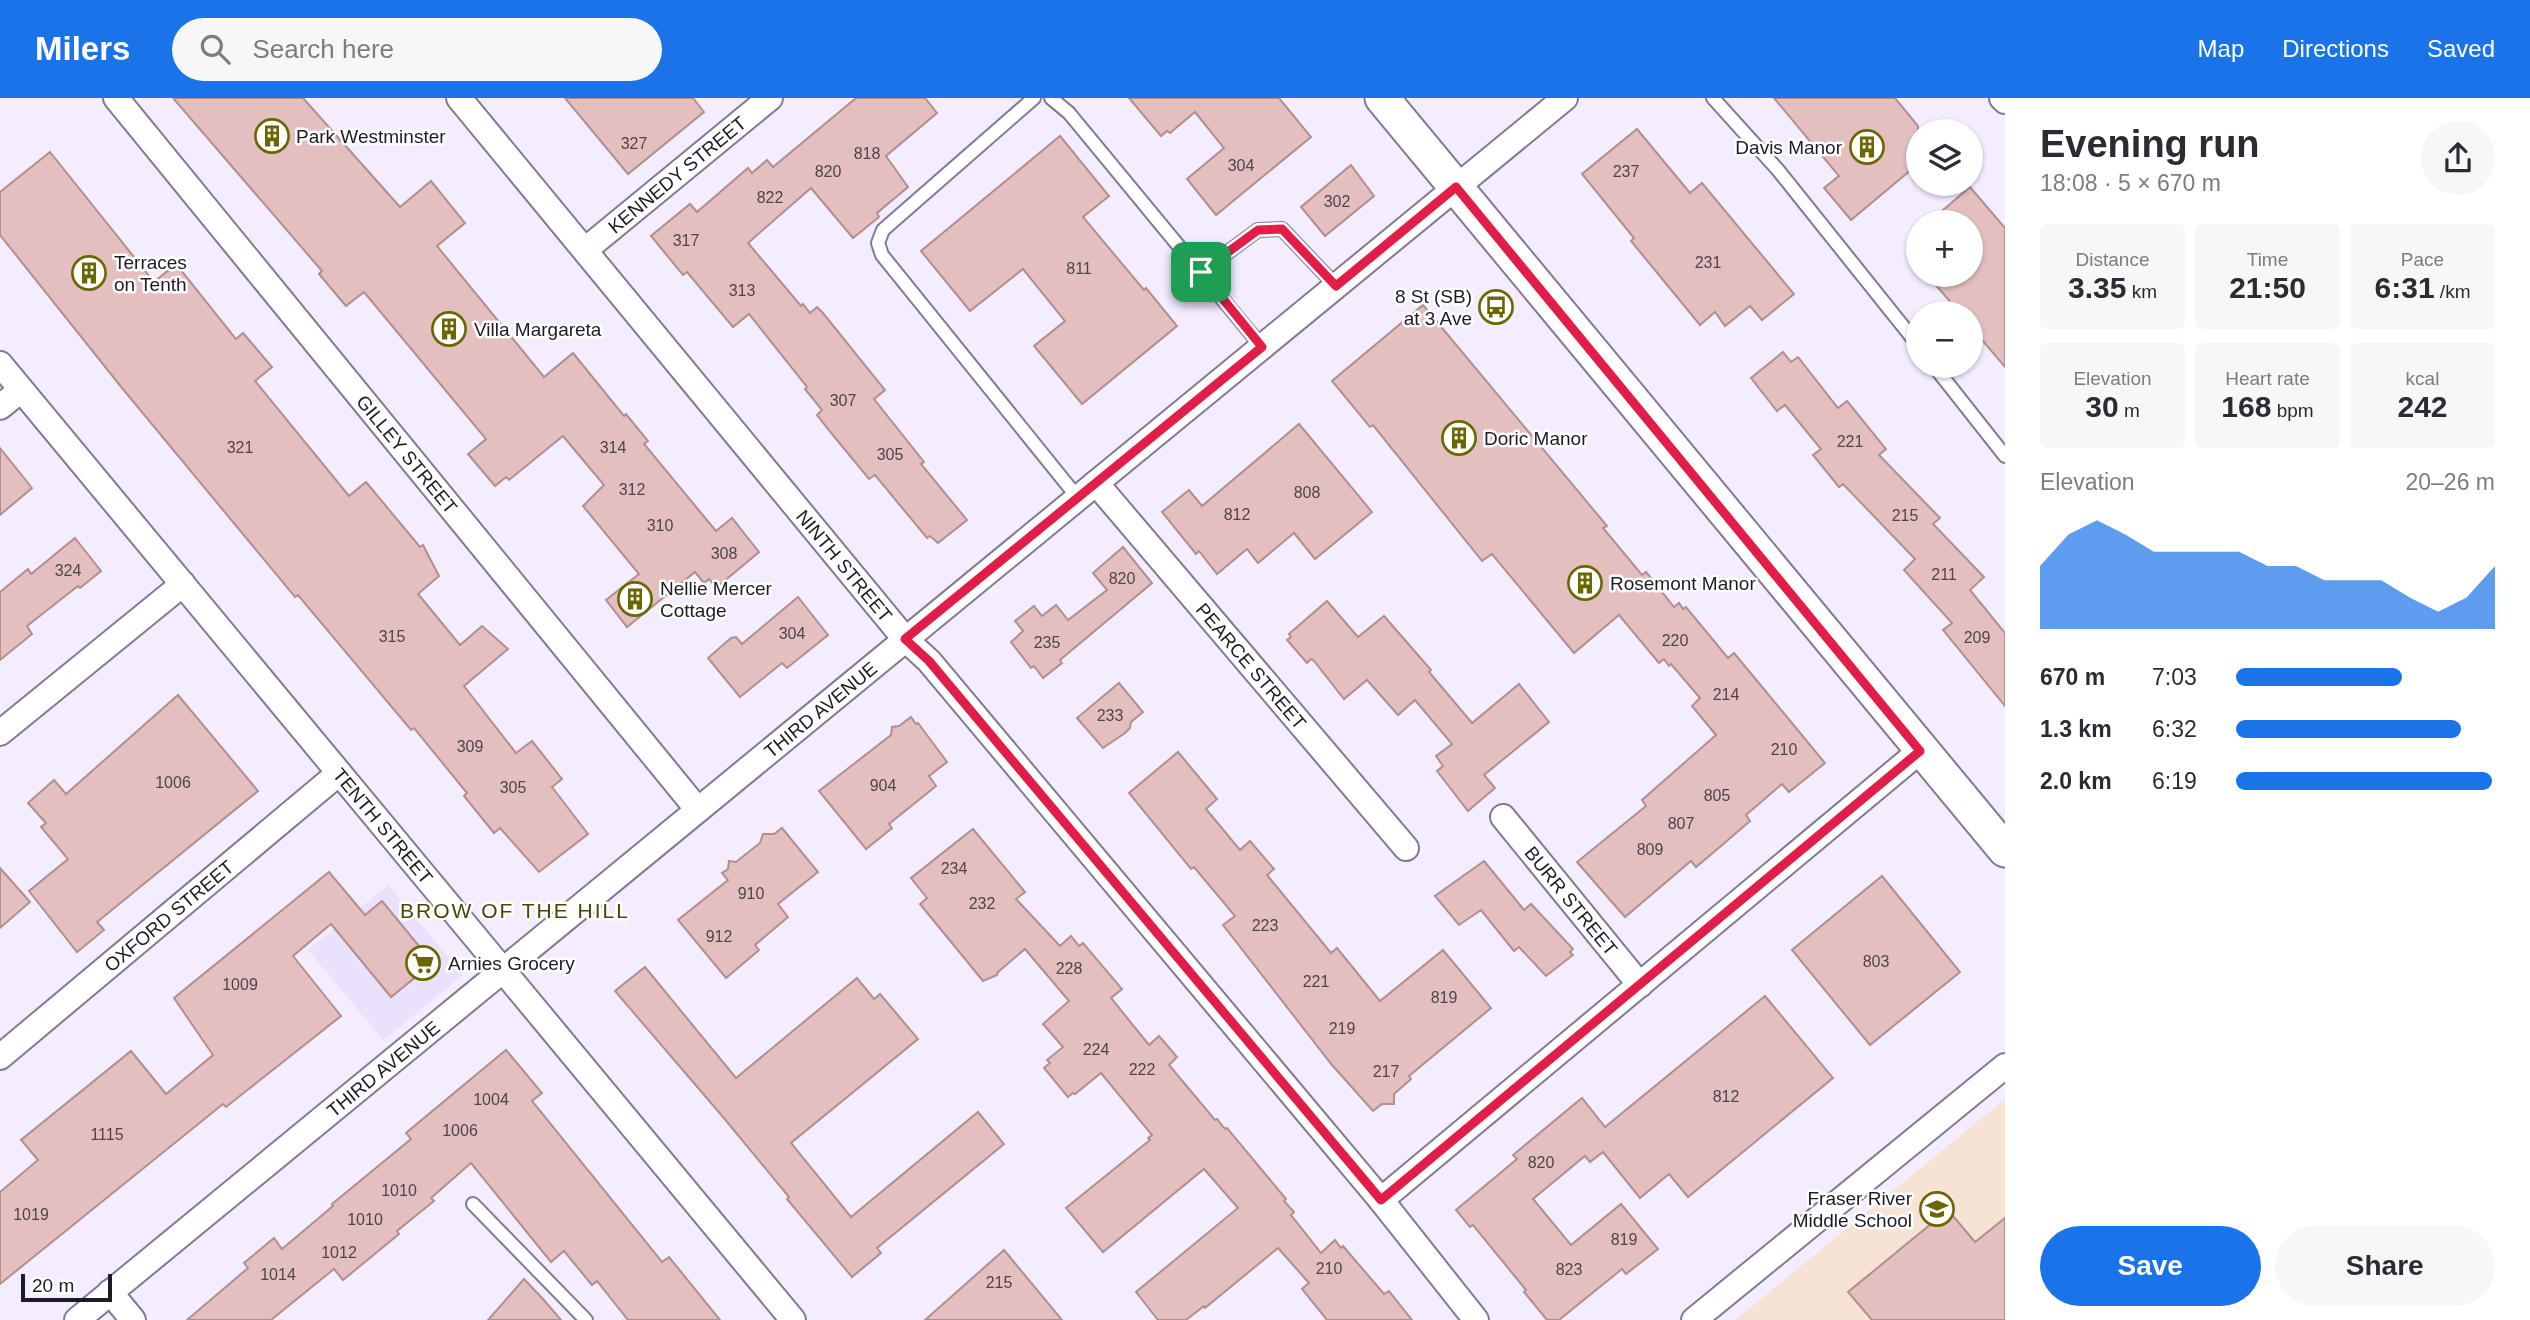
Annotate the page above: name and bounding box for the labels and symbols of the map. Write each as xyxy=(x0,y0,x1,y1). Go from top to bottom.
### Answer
street label: KENNEDY STREET xyxy=(604,112,751,238)
building icon: Park Westminster xyxy=(253,117,291,155)
place label: Park Westminster xyxy=(296,126,446,147)
building icon: Davis Manor xyxy=(1848,128,1886,166)
house number: 327 xyxy=(621,135,647,152)
place label: Davis Manor xyxy=(1735,137,1843,158)
house number: 818 xyxy=(854,145,880,162)
house number: 304 xyxy=(1228,157,1254,174)
house number: 820 xyxy=(815,163,841,180)
house number: 237 xyxy=(1613,163,1639,180)
house number: 822 xyxy=(757,189,783,206)
house number: 302 xyxy=(1324,193,1350,210)
house number: 317 xyxy=(673,232,699,249)
pin xyxy=(1171,242,1231,302)
place label: Terraces on Tenth xyxy=(114,252,187,295)
building icon: Terraces on Tenth xyxy=(70,254,108,292)
house number: 231 xyxy=(1695,254,1721,271)
house number: 811 xyxy=(1066,260,1092,277)
house number: 313 xyxy=(729,282,755,299)
place label: 8 St (SB) at 3 Ave xyxy=(1395,286,1472,329)
bus stop icon: 8 St (SB) at 3 Ave xyxy=(1477,288,1515,326)
building icon: Villa Margareta xyxy=(430,310,468,348)
place label: Villa Margareta xyxy=(474,319,602,340)
street label: GILLEY STREET xyxy=(352,391,461,518)
house number: 307 xyxy=(830,392,856,409)
building icon: Doric Manor xyxy=(1440,419,1478,457)
place label: Doric Manor xyxy=(1484,428,1588,449)
house number: 221 xyxy=(1837,433,1863,450)
house number: 321 xyxy=(227,439,253,456)
house number: 314 xyxy=(600,439,626,456)
house number: 305 xyxy=(877,446,903,463)
house number: 312 xyxy=(619,481,645,498)
house number: 808 xyxy=(1294,484,1320,501)
street label: NINTH STREET xyxy=(792,506,896,626)
house number: 812 xyxy=(1224,506,1250,523)
house number: 215 xyxy=(1892,507,1918,524)
house number: 310 xyxy=(647,517,673,534)
house number: 308 xyxy=(711,545,737,562)
house number: 324 xyxy=(55,562,81,579)
building icon: Rosemont Manor xyxy=(1566,564,1604,602)
house number: 211 xyxy=(1931,566,1957,583)
house number: 820 xyxy=(1109,570,1135,587)
place label: Rosemont Manor xyxy=(1610,573,1756,594)
place label: Nellie Mercer Cottage xyxy=(660,578,773,621)
building icon: Nellie Mercer Cottage xyxy=(616,580,654,618)
street label: PEARCE STREET xyxy=(1192,599,1311,734)
house number: 304 xyxy=(779,625,805,642)
house number: 315 xyxy=(379,628,405,645)
house number: 209 xyxy=(1964,629,1990,646)
house number: 220 xyxy=(1662,632,1688,649)
house number: 235 xyxy=(1034,634,1060,651)
street label: THIRD AVENUE xyxy=(760,658,881,762)
house number: 214 xyxy=(1713,686,1739,703)
house number: 233 xyxy=(1097,707,1123,724)
house number: 309 xyxy=(457,738,483,755)
house number: 210 xyxy=(1771,741,1797,758)
street label: TENTH STREET xyxy=(329,764,437,888)
house number: 1006 xyxy=(155,774,191,791)
house number: 904 xyxy=(870,777,896,794)
house number: 305 xyxy=(500,779,526,796)
house number: 805 xyxy=(1704,787,1730,804)
house number: 807 xyxy=(1668,815,1694,832)
house number: 809 xyxy=(1637,841,1663,858)
street label: BURR STREET xyxy=(1520,842,1622,960)
street label: OXFORD STREET xyxy=(100,856,238,976)
house number: 234 xyxy=(941,860,967,877)
house number: 910 xyxy=(738,885,764,902)
house number: 232 xyxy=(969,895,995,912)
district label: BROW OF THE HILL xyxy=(400,899,630,922)
house number: 223 xyxy=(1252,917,1278,934)
house number: 912 xyxy=(706,928,732,945)
supermarket icon: Arnies Grocery xyxy=(404,944,442,982)
place label: Arnies Grocery xyxy=(448,953,575,974)
house number: 803 xyxy=(1863,953,1889,970)
house number: 228 xyxy=(1056,960,1082,977)
house number: 221 xyxy=(1303,973,1329,990)
house number: 1009 xyxy=(222,976,258,993)
house number: 819 xyxy=(1431,989,1457,1006)
street label: THIRD AVENUE xyxy=(323,1017,444,1121)
house number: 219 xyxy=(1329,1020,1355,1037)
house number: 224 xyxy=(1083,1041,1109,1058)
house number: 222 xyxy=(1129,1061,1155,1078)
house number: 217 xyxy=(1373,1063,1399,1080)
house number: 812 xyxy=(1713,1088,1739,1105)
house number: 1004 xyxy=(473,1091,509,1108)
house number: 1006 xyxy=(442,1122,478,1139)
house number: 1115 xyxy=(90,1126,124,1143)
house number: 820 xyxy=(1528,1154,1554,1171)
house number: 1010 xyxy=(381,1182,417,1199)
place label: Fraser River Middle School xyxy=(1793,1188,1913,1231)
school or university icon: Fraser River Middle School xyxy=(1918,1190,1956,1228)
house number: 1019 xyxy=(13,1206,49,1223)
house number: 1010 xyxy=(347,1211,383,1228)
house number: 819 xyxy=(1611,1231,1637,1248)
house number: 1012 xyxy=(321,1244,357,1261)
house number: 210 xyxy=(1316,1260,1342,1277)
house number: 823 xyxy=(1556,1261,1582,1278)
house number: 1014 xyxy=(260,1266,296,1283)
scale bar xyxy=(21,1271,112,1303)
house number: 215 xyxy=(986,1274,1012,1291)

